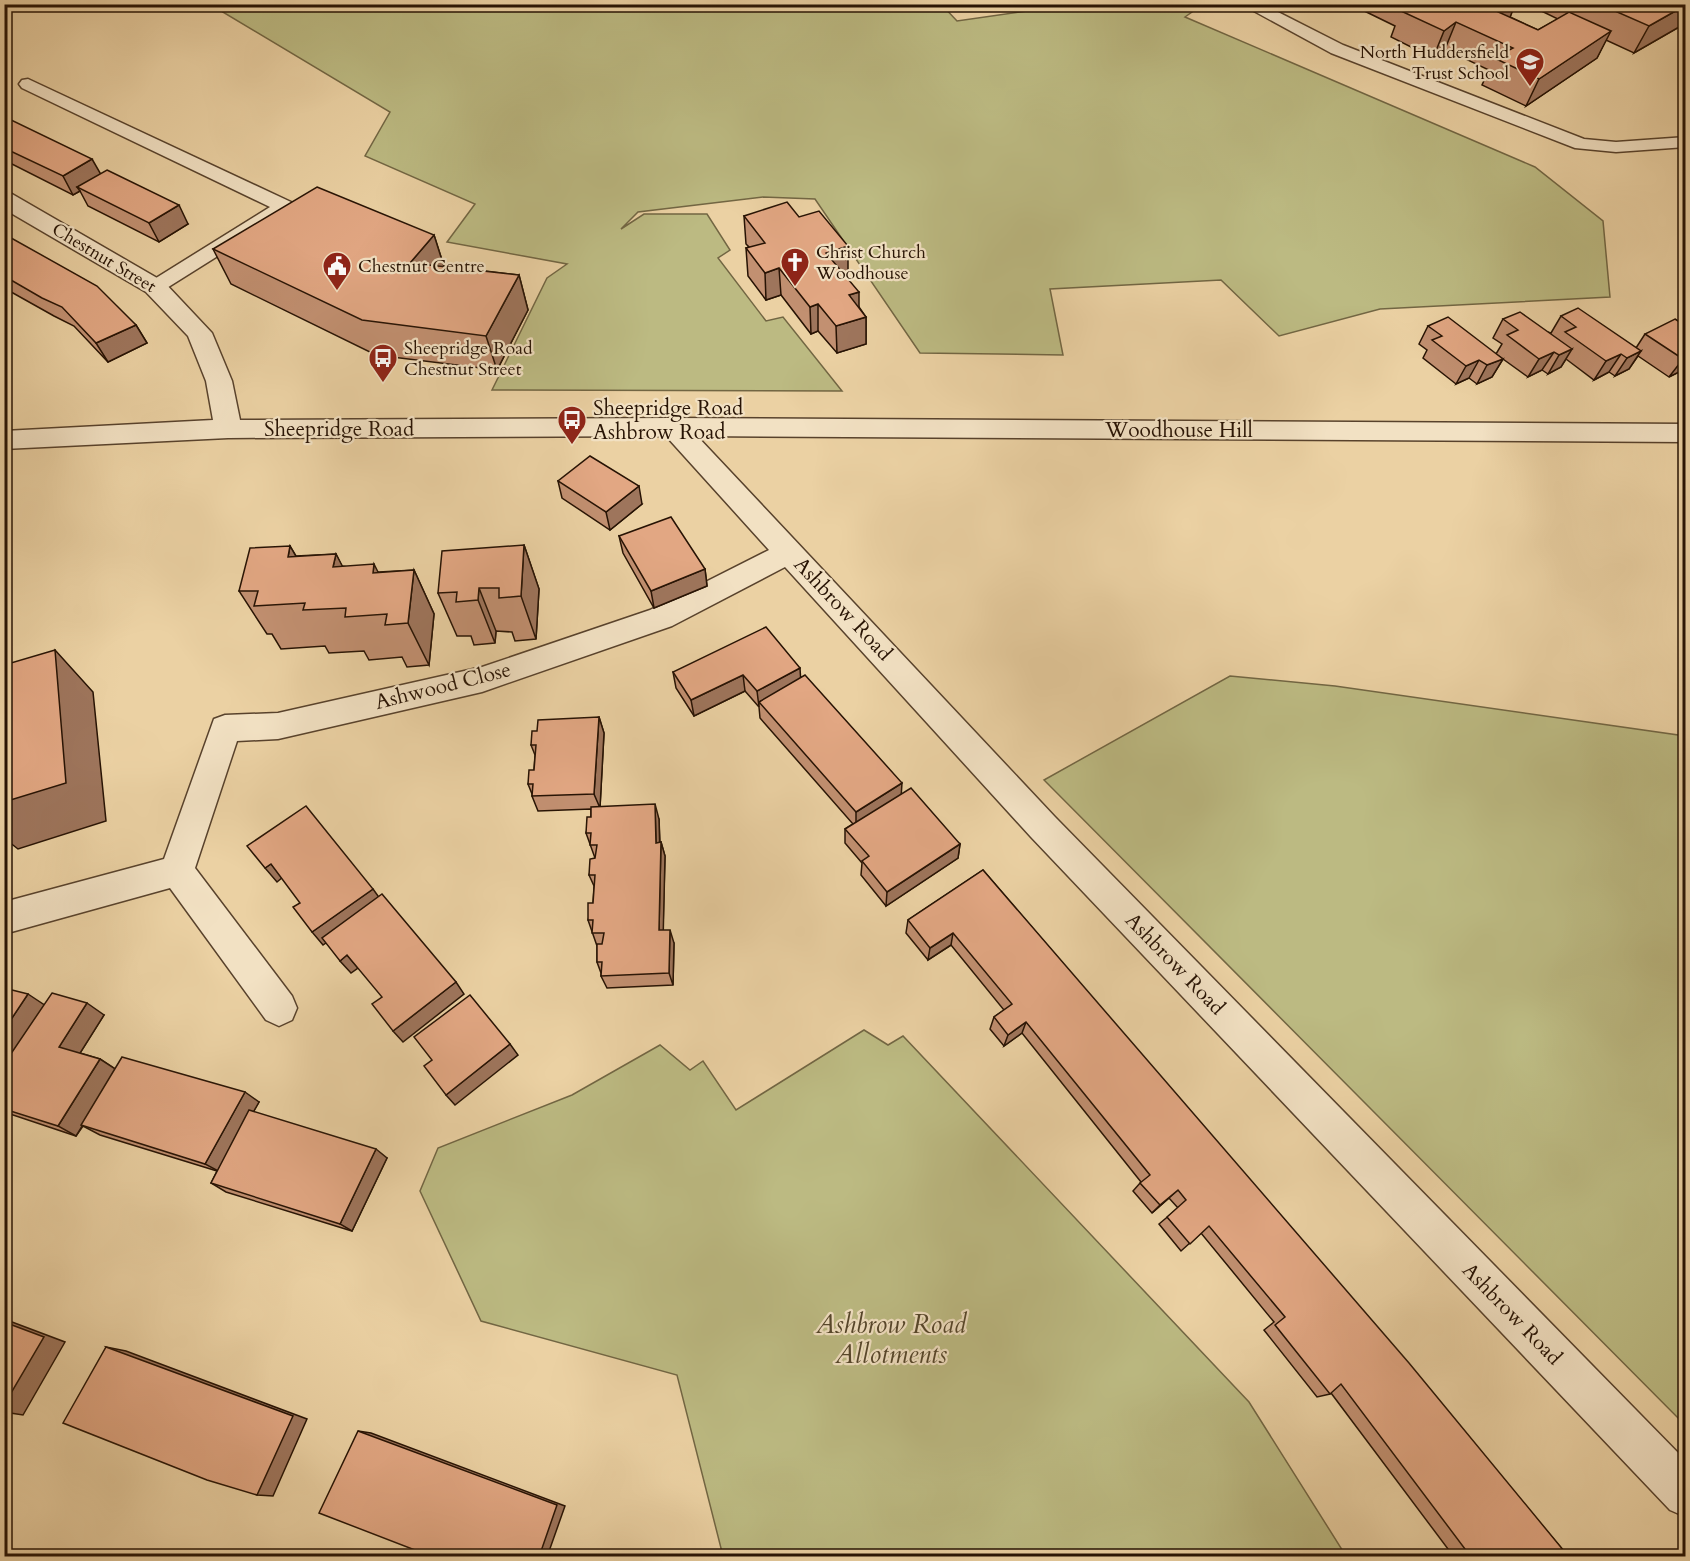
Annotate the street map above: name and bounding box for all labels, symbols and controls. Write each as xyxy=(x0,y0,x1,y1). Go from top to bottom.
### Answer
place label: North Huddersfield Trust School xyxy=(1360,40,1509,86)
school or university icon: North Huddersfield Trust School xyxy=(1514,46,1546,88)
street label: Chestnut Street xyxy=(47,217,161,299)
place label: Christ Church Woodhouse xyxy=(815,240,926,286)
church icon: Christ Church Woodhouse xyxy=(779,246,811,288)
public building icon: Chestnut Centre xyxy=(321,250,353,292)
place label: Chestnut Centre xyxy=(358,254,485,279)
place label: Sheepridge Road Chestnut Street xyxy=(404,336,533,382)
bus stop icon: Sheepridge Road Chestnut Street xyxy=(367,342,399,384)
place label: Sheepridge Road Ashbrow Road xyxy=(593,394,743,447)
bus stop icon: Sheepridge Road Ashbrow Road xyxy=(556,404,588,446)
street label: Sheepridge Road xyxy=(264,415,414,444)
street label: Woodhouse Hill xyxy=(1104,416,1253,445)
street label: Ashbrow Road xyxy=(787,551,899,667)
street label: Ashwood Close xyxy=(372,655,514,717)
street label: Ashbrow Road xyxy=(1119,906,1231,1022)
street label: Ashbrow Road xyxy=(1456,1256,1568,1372)
park label: Ashbrow Road Allotments xyxy=(815,1307,968,1372)

